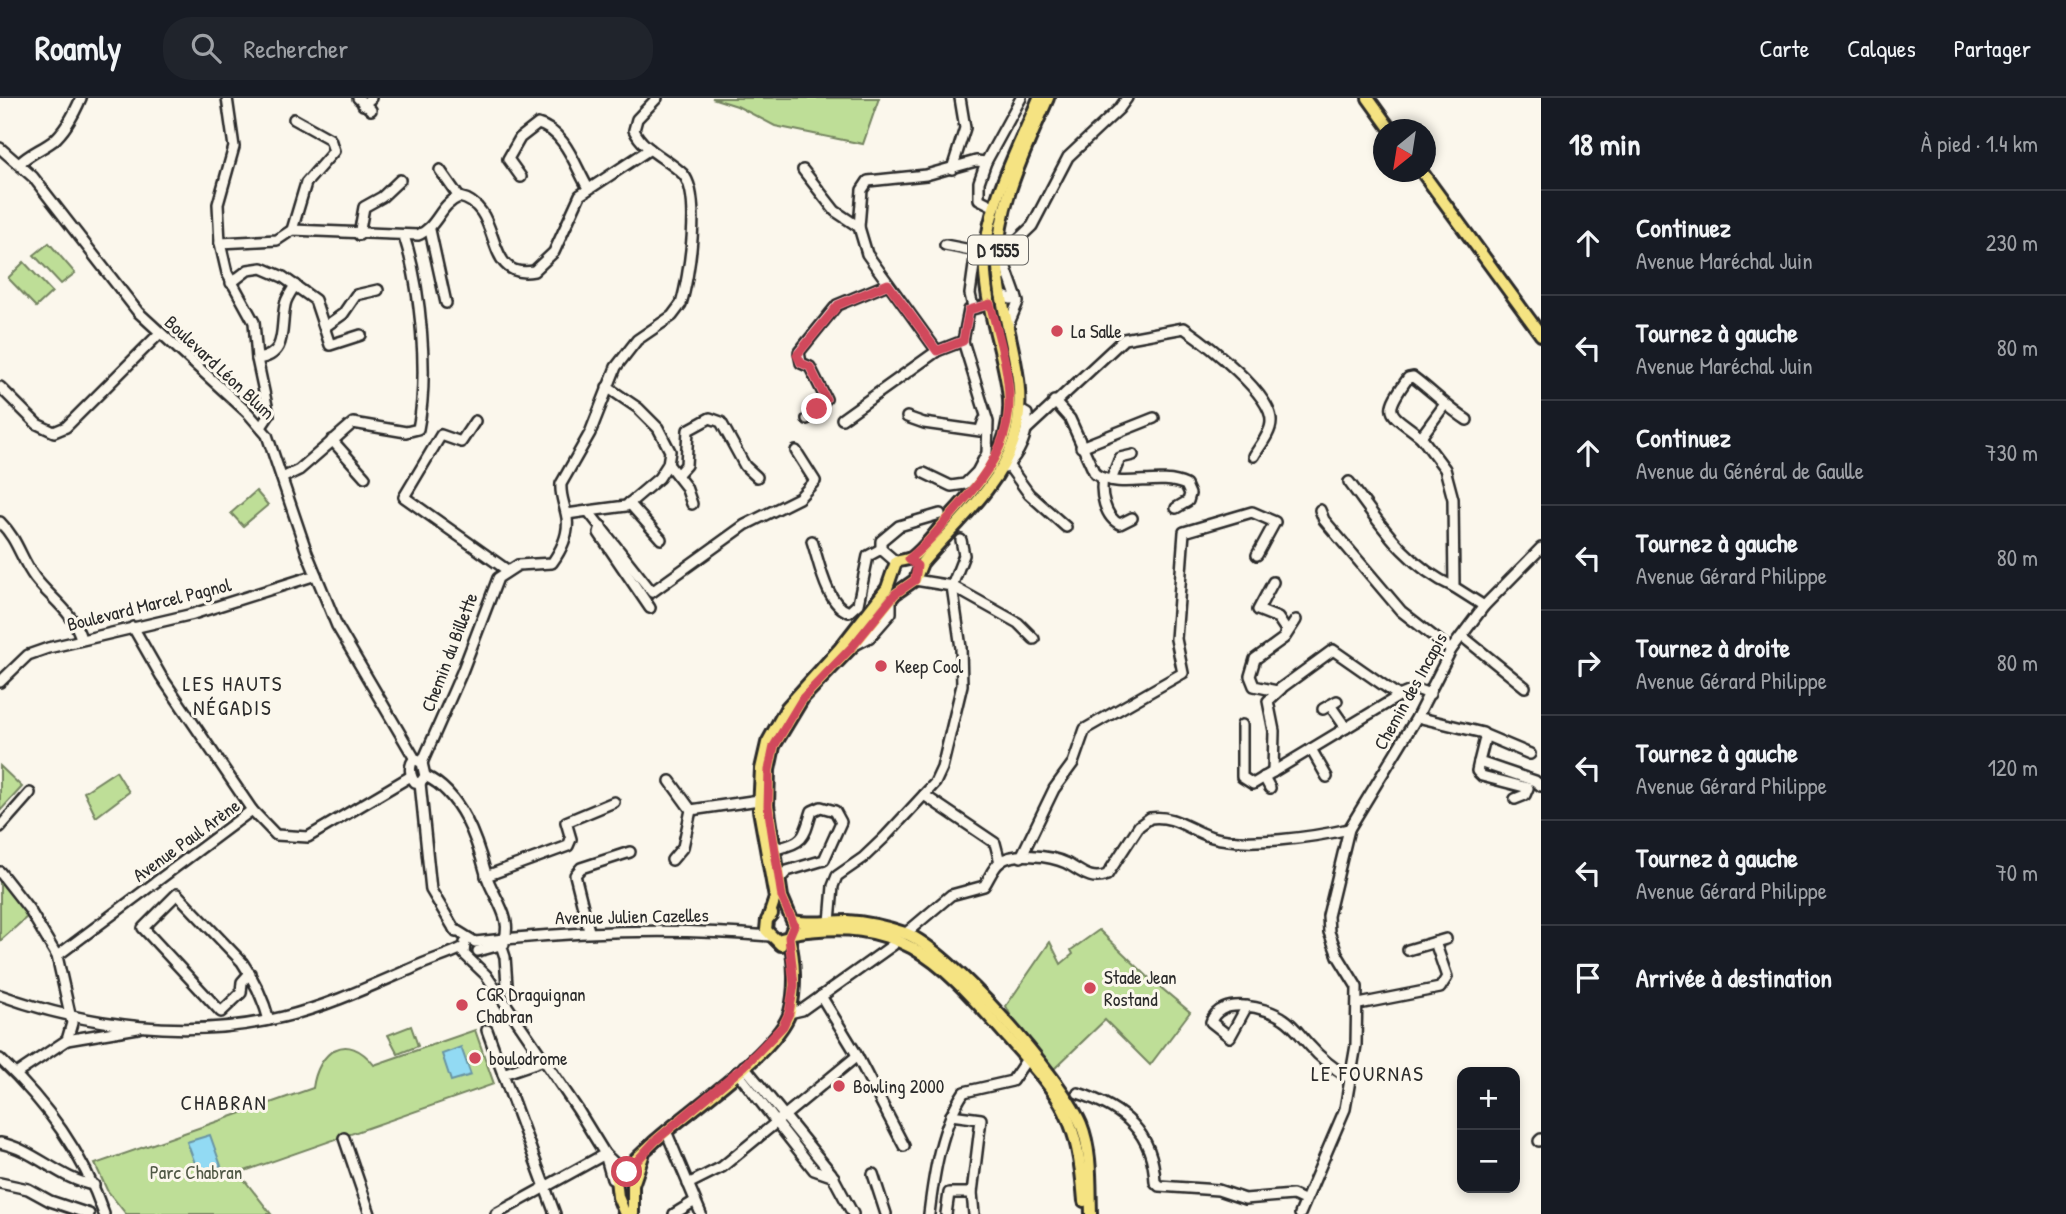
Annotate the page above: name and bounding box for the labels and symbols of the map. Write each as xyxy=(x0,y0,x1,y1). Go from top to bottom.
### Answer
north arrow xyxy=(1373,119,1436,182)
road number: D 1555 xyxy=(968,236,1028,265)
street label: Boulevard Léon Blum xyxy=(159,309,281,425)
place label: La Salle xyxy=(1071,318,1122,344)
marker: La Salle xyxy=(1049,323,1065,339)
route end xyxy=(801,393,832,424)
street label: Boulevard Marcel Pagnol xyxy=(64,571,235,637)
street label: Chemin du Billette xyxy=(414,588,484,715)
street label: Chemin des Incapis xyxy=(1367,628,1453,754)
place label: Keep Cool xyxy=(895,653,964,679)
marker: Keep Cool xyxy=(873,658,889,674)
district label: LES HAUTS NÉGADIS xyxy=(183,669,283,722)
street label: Avenue Paul Arène xyxy=(127,792,245,888)
street label: Avenue Julien Cazelles xyxy=(555,902,709,930)
place label: Stade Jean Rostand xyxy=(1104,964,1177,1012)
marker: Stade Jean Rostand xyxy=(1082,980,1098,996)
place label: CGR Draguignan Chabran xyxy=(476,981,586,1029)
marker: CGR Draguignan Chabran xyxy=(454,997,470,1013)
place label: boulodrome xyxy=(489,1045,568,1071)
marker: boulodrome xyxy=(467,1050,483,1066)
district label: LE FOURNAS xyxy=(1311,1059,1425,1088)
place label: Bowling 2000 xyxy=(853,1073,944,1099)
marker: Bowling 2000 xyxy=(831,1078,847,1094)
district label: CHABRAN xyxy=(180,1088,268,1117)
route start xyxy=(611,1156,642,1187)
park label: Parc Chabran xyxy=(150,1159,242,1185)

